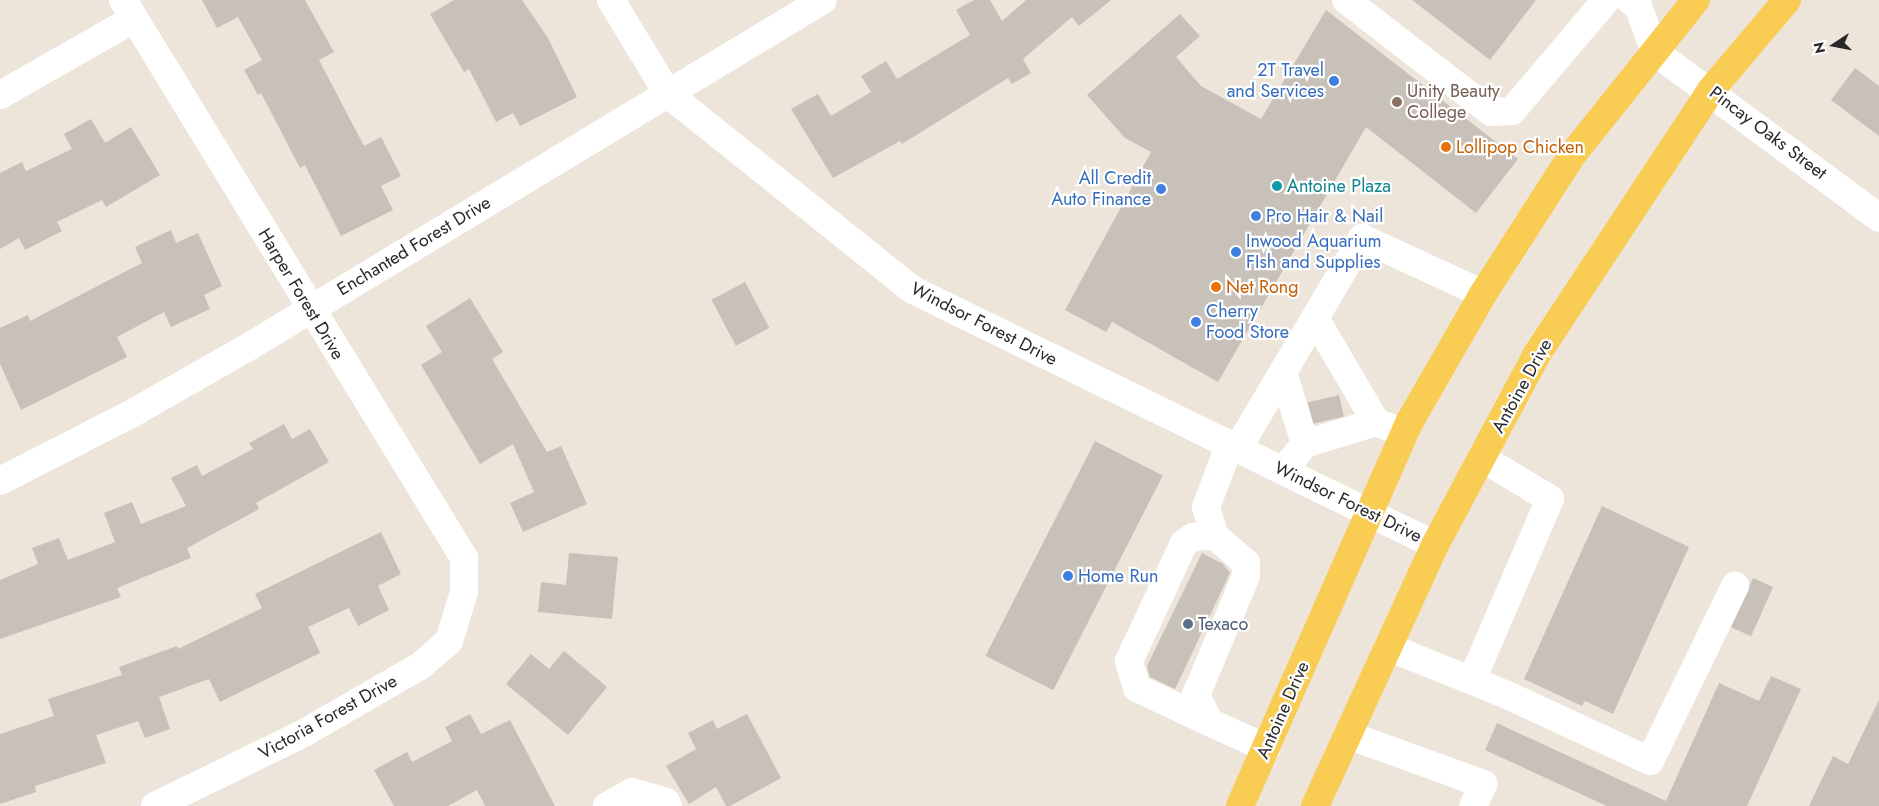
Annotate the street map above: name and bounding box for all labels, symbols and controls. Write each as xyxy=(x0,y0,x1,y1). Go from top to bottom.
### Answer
north arrow xyxy=(1809,20,1859,70)
text: N xyxy=(1808,40,1830,55)
place label: 2T Travel and Services xyxy=(1227,60,1324,102)
marker: 2T Travel and Services xyxy=(1328,75,1340,87)
place label: Unity Beauty College xyxy=(1407,81,1500,124)
street label: Pincay Oaks Street xyxy=(1705,82,1831,184)
marker: Unity Beauty College xyxy=(1391,96,1403,108)
place label: Lollipop Chicken xyxy=(1456,136,1584,158)
marker: Lollipop Chicken xyxy=(1440,141,1452,153)
place label: All Credit Auto Finance xyxy=(1051,168,1151,210)
place label: Antoine Plaza xyxy=(1287,175,1391,197)
marker: Antoine Plaza xyxy=(1271,180,1283,192)
marker: All Credit Auto Finance xyxy=(1155,183,1167,195)
street label: Enchanted Forest Drive xyxy=(333,192,495,300)
place label: Pro Hair & Nail xyxy=(1266,205,1383,227)
marker: Pro Hair & Nail xyxy=(1250,210,1262,222)
street label: Harper Forest Drive xyxy=(253,224,349,364)
place label: Inwood Aquarium FIsh and Supplies xyxy=(1246,231,1382,274)
marker: Inwood Aquarium FIsh and Supplies xyxy=(1230,246,1242,258)
place label: Net Rong xyxy=(1226,276,1299,298)
street label: Windsor Forest Drive xyxy=(907,278,1061,370)
marker: Net Rong xyxy=(1210,281,1222,293)
place label: Cherry Food Store xyxy=(1206,301,1289,344)
marker: Cherry Food Store xyxy=(1190,316,1202,328)
street label: Antoine Drive xyxy=(1487,335,1557,437)
street label: Windsor Forest Drive xyxy=(1271,457,1425,547)
place label: Home Run xyxy=(1078,565,1158,587)
marker: Home Run xyxy=(1062,570,1074,582)
place label: Texaco xyxy=(1198,613,1248,635)
marker: Texaco xyxy=(1182,618,1194,630)
street label: Antoine Drive xyxy=(1252,658,1314,762)
street label: Victoria Forest Drive xyxy=(255,670,401,764)

